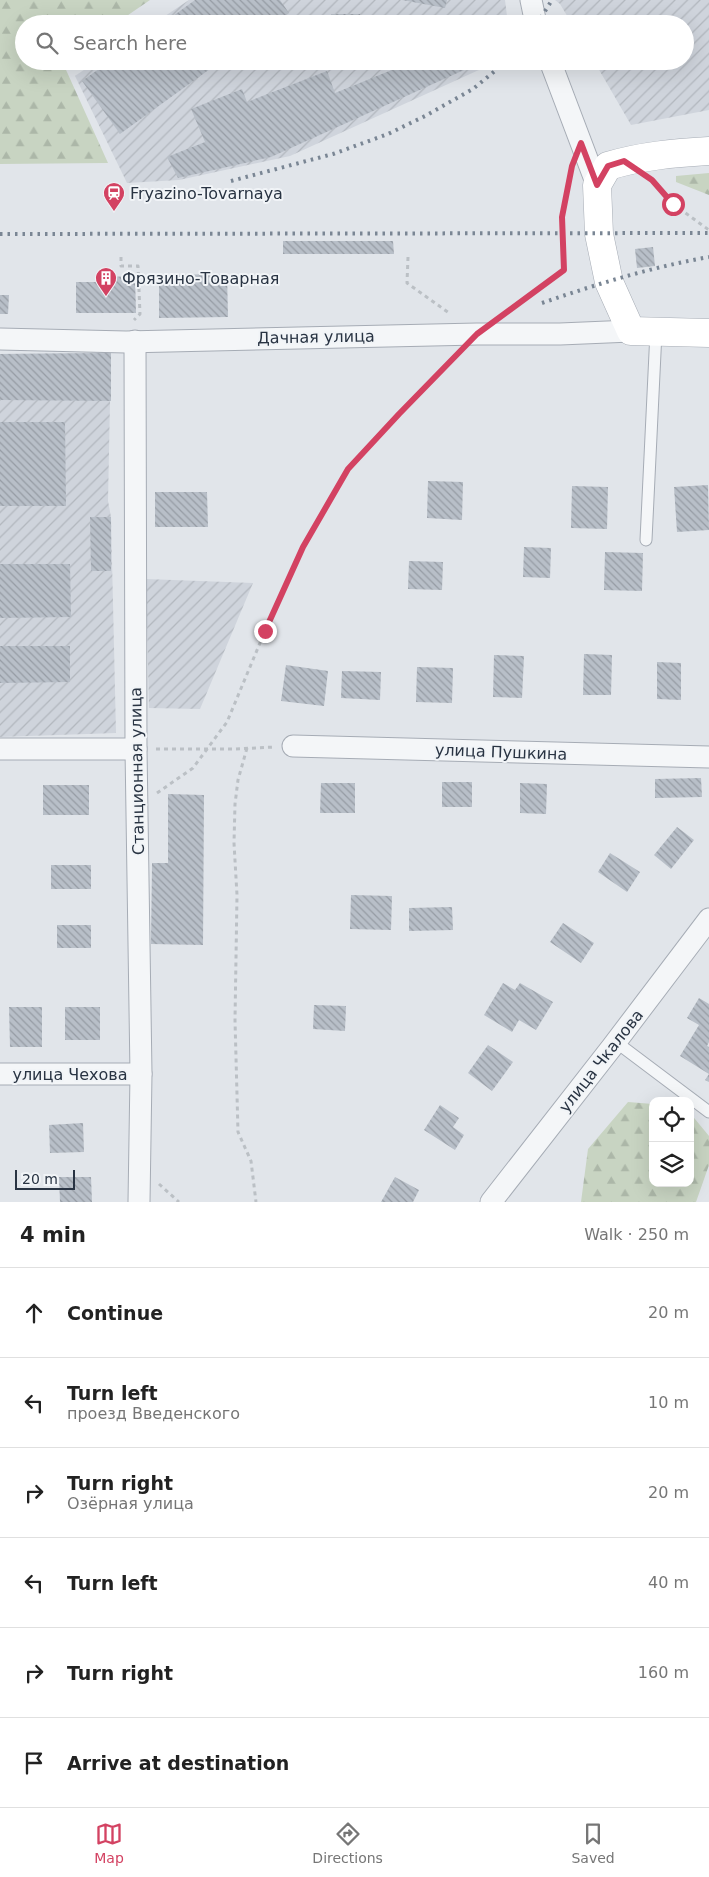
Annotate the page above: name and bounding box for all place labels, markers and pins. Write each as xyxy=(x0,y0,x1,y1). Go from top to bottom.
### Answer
station icon: Fryazino-Tovarnaya xyxy=(102,181,126,212)
place label: Fryazino-Tovarnaya xyxy=(130,184,283,203)
building icon: Фрязино-Товарная xyxy=(94,266,118,297)
place label: Фрязино-Товарная xyxy=(122,269,279,288)

